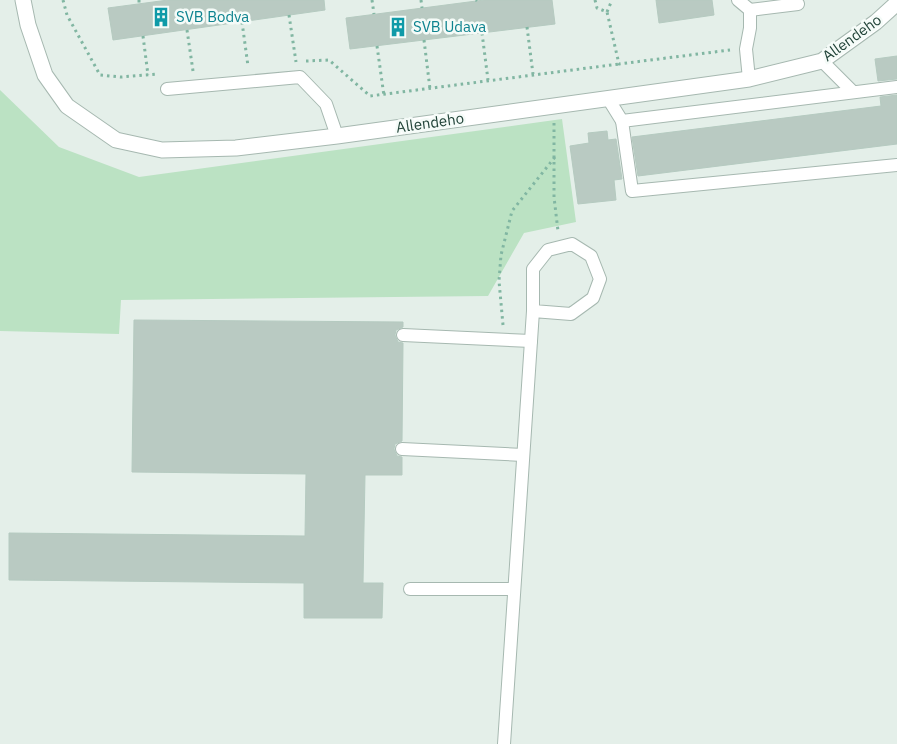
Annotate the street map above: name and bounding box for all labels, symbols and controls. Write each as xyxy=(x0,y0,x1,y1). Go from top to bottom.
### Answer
building icon: SVB Bodva xyxy=(150,6,172,28)
place label: SVB Bodva xyxy=(176,7,249,26)
street label: Allendeho xyxy=(818,10,885,65)
building icon: SVB Udava xyxy=(387,16,409,38)
place label: SVB Udava xyxy=(413,17,486,36)
street label: Allendeho xyxy=(395,108,465,137)

